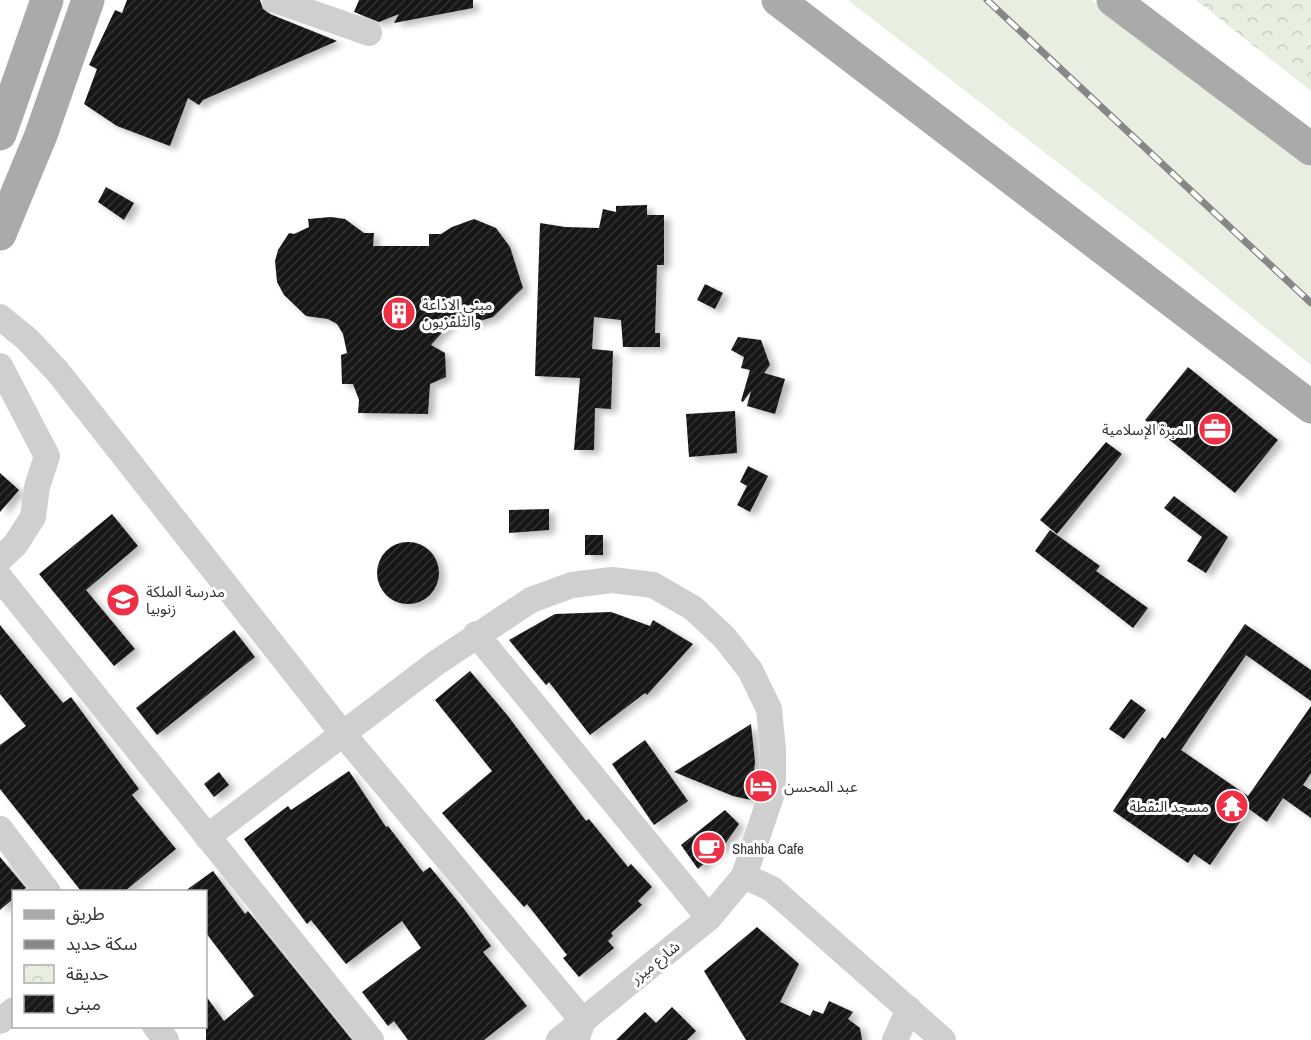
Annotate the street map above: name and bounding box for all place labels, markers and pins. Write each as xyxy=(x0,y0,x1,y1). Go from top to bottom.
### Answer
place label: مبنى الاذاعة والتلفزيون xyxy=(422,294,493,332)
building icon: مبنى الاذاعة والتلفزيون xyxy=(381,295,417,331)
office icon: المبرة الإسلامية xyxy=(1197,411,1233,447)
place label: المبرة الإسلامية xyxy=(1102,419,1192,440)
place label: مدرسة الملكة زنوبيا xyxy=(146,581,225,619)
school or university icon: مدرسة الملكة زنوبيا xyxy=(105,582,141,618)
hotel icon: عبد المحسن xyxy=(743,768,779,804)
place label: عبد المحسن xyxy=(784,776,858,797)
temple icon: مسجد النقطة xyxy=(1214,788,1250,824)
place label: مسجد النقطة xyxy=(1129,796,1209,817)
cafe icon: Shahba Cafe xyxy=(691,830,727,866)
place label: Shahba Cafe xyxy=(732,838,804,859)

